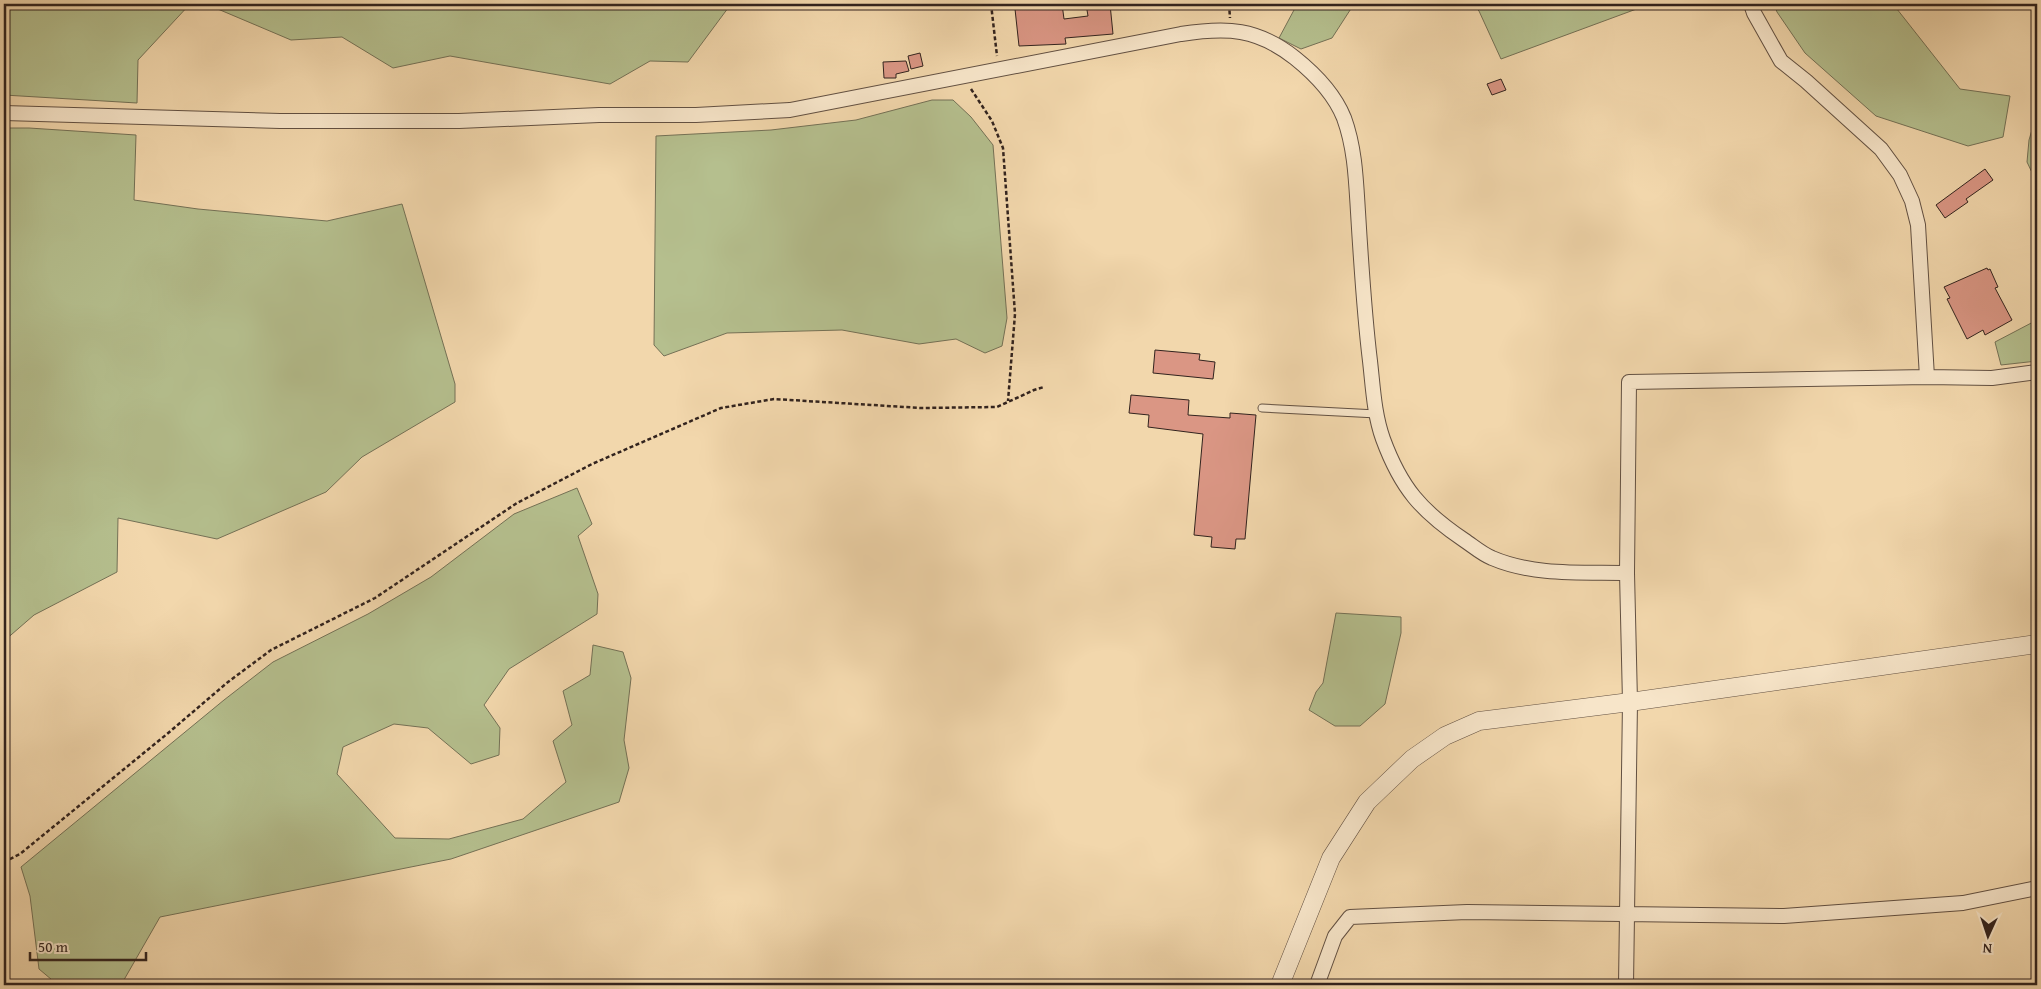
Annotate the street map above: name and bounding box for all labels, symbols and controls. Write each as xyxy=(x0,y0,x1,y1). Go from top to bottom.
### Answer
north arrow xyxy=(1964,912,2014,962)
scale bar xyxy=(30,929,146,961)
text: 50 m xyxy=(38,936,69,957)
text: N xyxy=(1981,939,1993,959)

